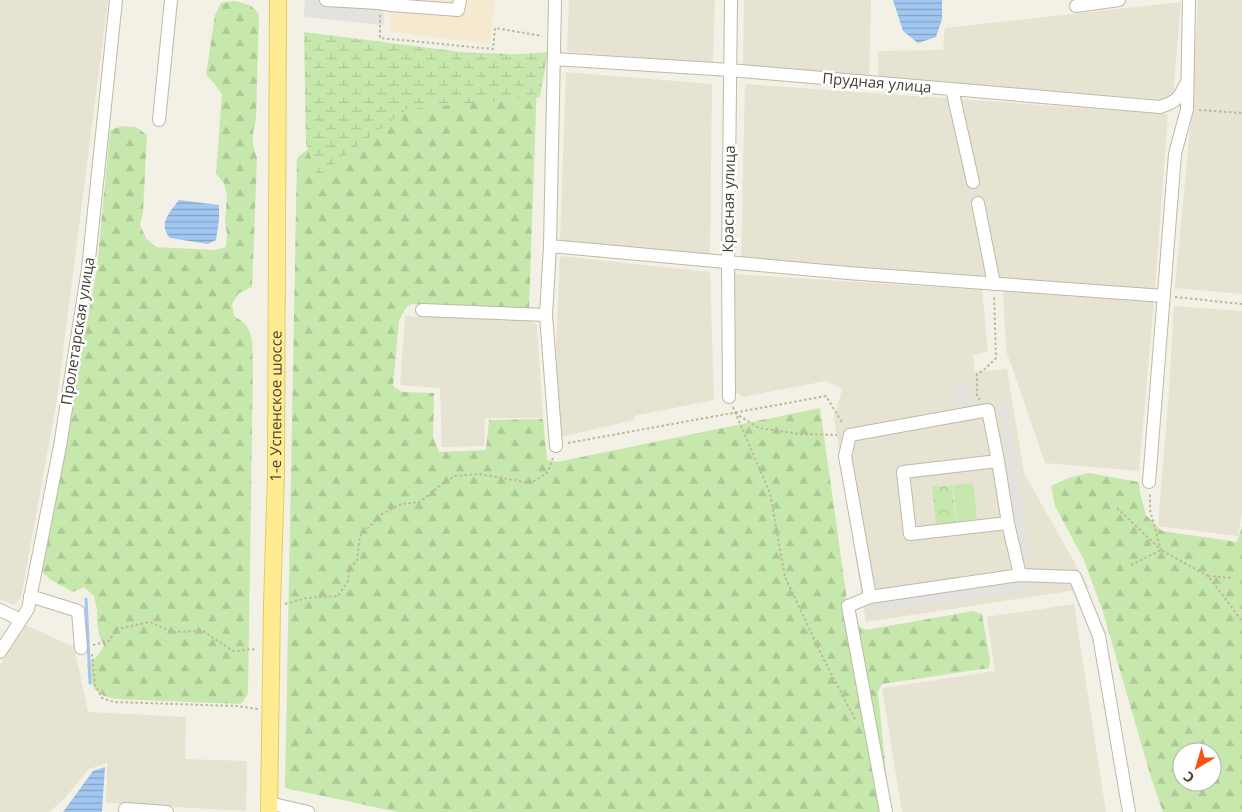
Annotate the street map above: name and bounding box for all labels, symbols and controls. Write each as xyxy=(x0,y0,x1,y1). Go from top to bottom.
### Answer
street label: Прудная улица xyxy=(822,67,933,97)
street label: Красная улица xyxy=(717,145,739,253)
street label: Пролетарская улица xyxy=(55,255,99,406)
street label: 1-е Успенское шоссе xyxy=(265,331,286,482)
north arrow xyxy=(1172,742,1222,792)
text: С xyxy=(1179,767,1198,788)

